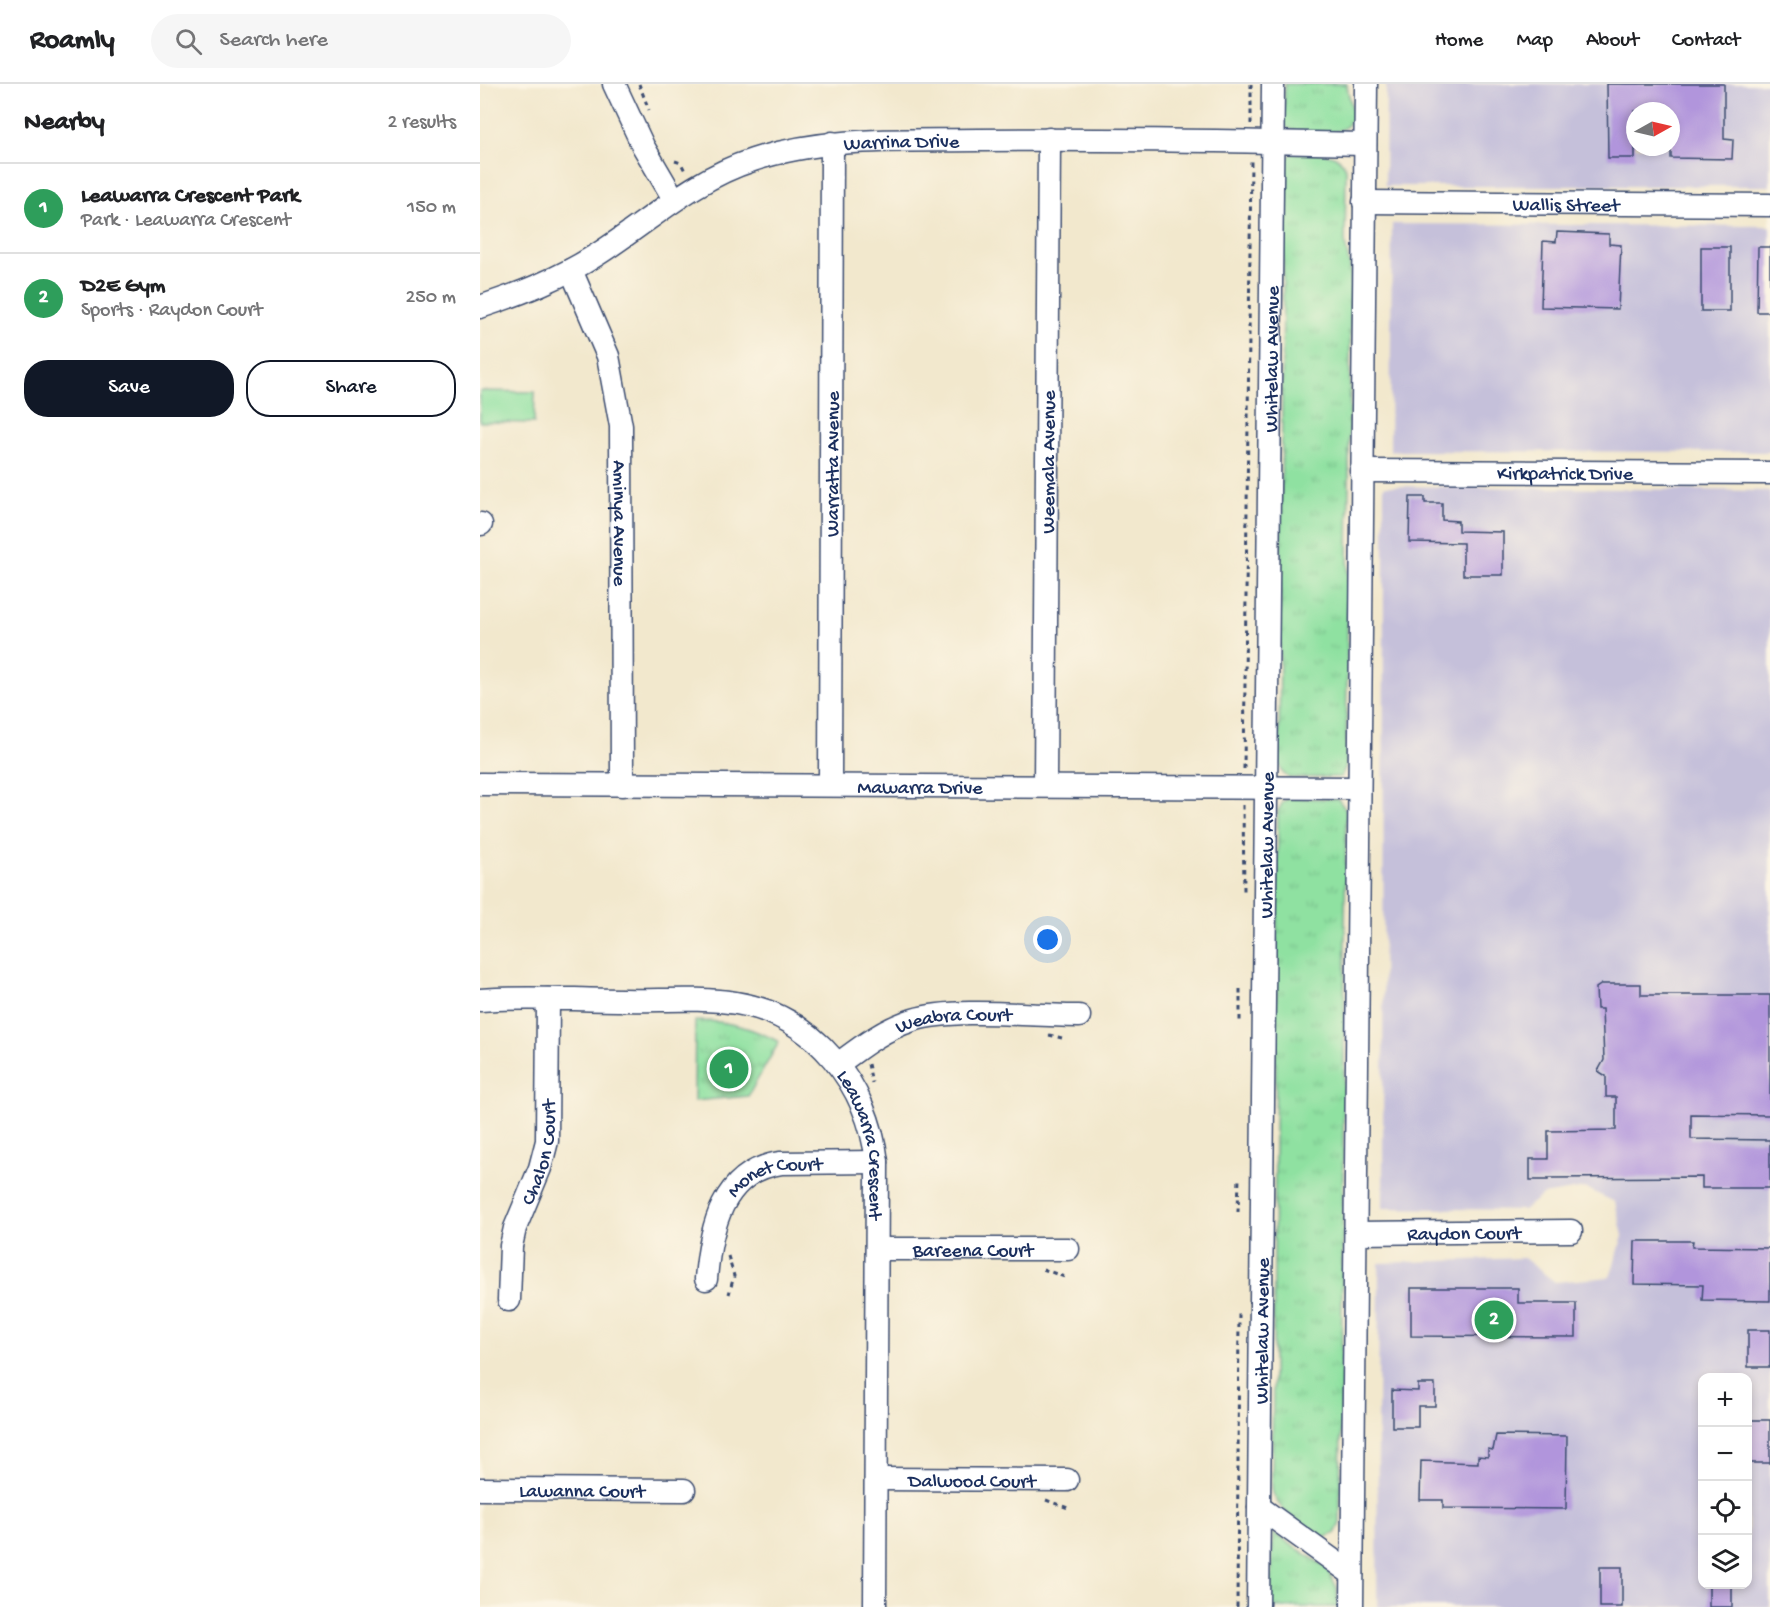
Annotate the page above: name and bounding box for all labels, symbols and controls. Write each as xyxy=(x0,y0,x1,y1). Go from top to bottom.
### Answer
search box xyxy=(151,14,571,68)
text: Roamly xyxy=(30,25,115,58)
icon: search xyxy=(172,25,205,58)
text: Search here xyxy=(220,28,328,54)
text: Home xyxy=(1435,29,1483,54)
text: Map xyxy=(1516,29,1553,54)
text: About xyxy=(1586,29,1639,54)
text: Contact xyxy=(1672,29,1740,54)
north arrow xyxy=(1626,102,1680,156)
text: Nearby xyxy=(24,108,105,139)
text: 2 results xyxy=(387,112,456,135)
street label: Warrina Drive xyxy=(843,132,960,158)
text: Leawarra Crescent Park xyxy=(81,184,299,210)
street label: Wallis Street xyxy=(1512,195,1621,219)
text: 1 xyxy=(39,197,48,220)
text: 150 m xyxy=(407,197,456,220)
text: Park · Leawarra Crescent xyxy=(81,210,291,233)
text: D2E Gym xyxy=(81,274,165,300)
street label: Whitelaw Avenue xyxy=(1262,285,1286,432)
text: 2 xyxy=(39,287,48,310)
text: 250 m xyxy=(405,287,456,310)
text: Sports · Raydon Court xyxy=(81,300,262,323)
button: Save xyxy=(24,360,234,417)
button: Share xyxy=(246,360,456,417)
street label: Warratta Avenue xyxy=(823,390,846,537)
street label: Weemala Avenue xyxy=(1039,390,1062,534)
street label: Aminya Avenue xyxy=(606,460,629,587)
street label: Kirkpatrick Drive xyxy=(1497,464,1634,487)
street label: Whitelaw Avenue xyxy=(1257,771,1281,918)
street label: Mawarra Drive xyxy=(857,778,983,801)
your location xyxy=(1033,925,1062,954)
street label: Weabra Court xyxy=(893,1005,1014,1040)
pin: 1 xyxy=(710,1046,748,1092)
street label: Leawarra Crescent xyxy=(830,1067,885,1222)
street label: Chalon Court xyxy=(518,1098,562,1209)
street label: Monet Court xyxy=(723,1155,824,1203)
street label: Raydon Court xyxy=(1407,1223,1523,1248)
street label: Bareena Court xyxy=(912,1241,1035,1264)
street label: Whitelaw Avenue xyxy=(1252,1257,1276,1404)
pin: 2 xyxy=(1474,1298,1514,1342)
map controls xyxy=(1698,1373,1752,1589)
button: + xyxy=(1698,1373,1752,1427)
button: − xyxy=(1698,1427,1752,1481)
street label: Dalwood Court xyxy=(906,1471,1037,1495)
street label: Lawanna Court xyxy=(519,1481,647,1505)
button: locate xyxy=(1698,1481,1752,1535)
button: layers xyxy=(1698,1535,1752,1589)

